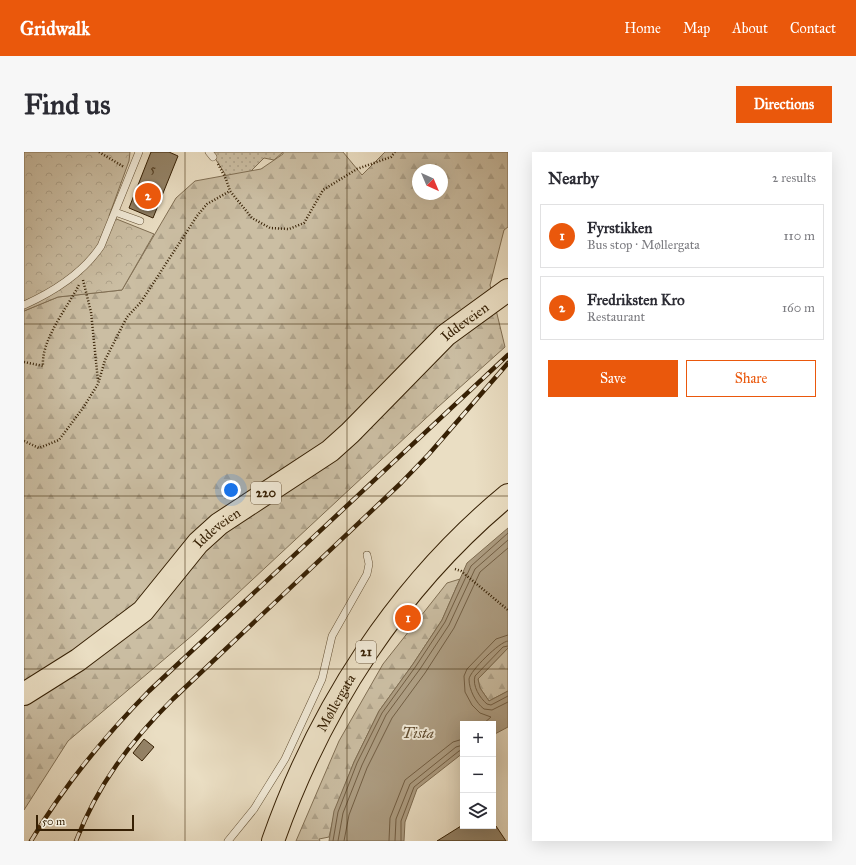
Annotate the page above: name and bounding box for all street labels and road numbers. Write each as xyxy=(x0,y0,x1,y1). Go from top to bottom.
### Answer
street label: Iddeveien xyxy=(437,298,492,344)
road number: 220 xyxy=(251,482,281,504)
street label: Iddeveien xyxy=(189,504,244,551)
road number: 21 xyxy=(356,641,376,663)
street label: Møllergata xyxy=(313,671,359,734)

